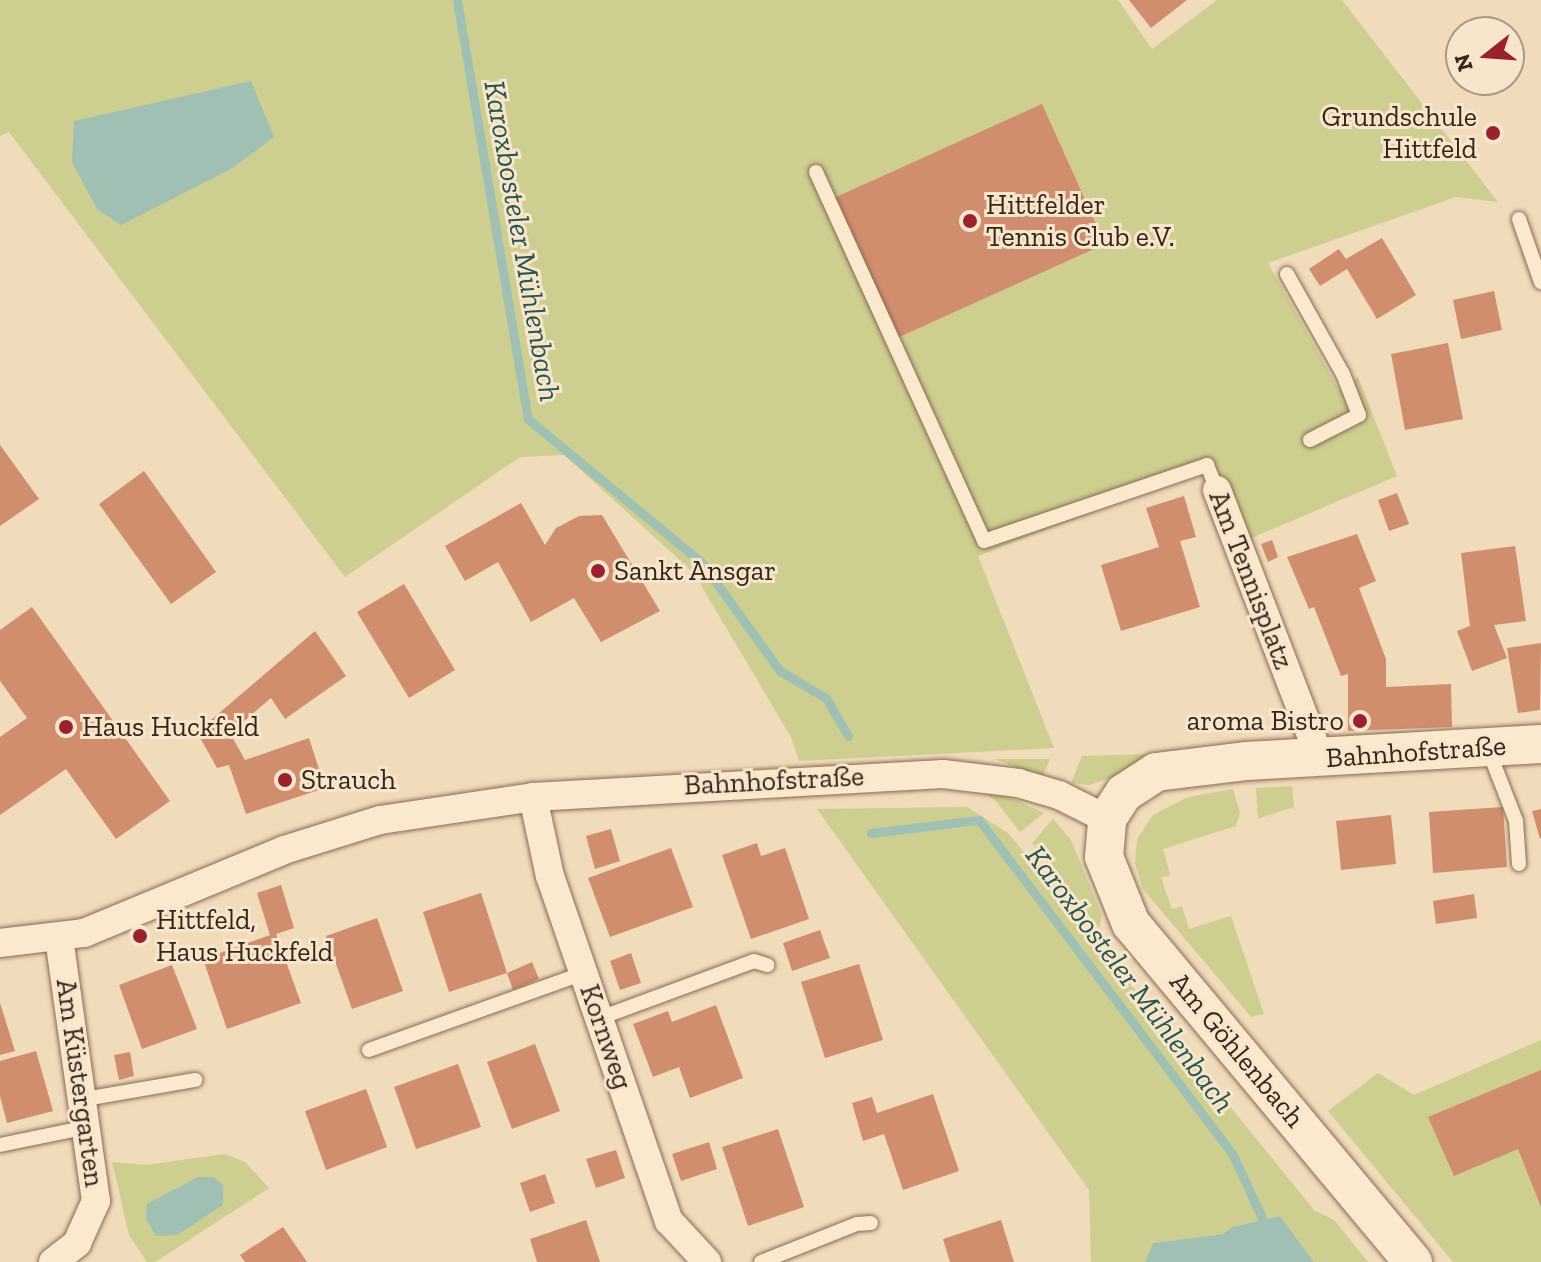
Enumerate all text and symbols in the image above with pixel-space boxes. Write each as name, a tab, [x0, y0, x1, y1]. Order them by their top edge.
north arrow	[1445, 16, 1525, 96]
text: N	[1448, 51, 1479, 75]
water label: Karoxbosteler Mühlenbach	[476, 78, 568, 404]
place label: Grundschule Hittfeld	[1322, 100, 1477, 166]
marker: Grundschule Hittfeld	[1484, 124, 1502, 142]
place label: Hittfelder Tennis Club e.V.	[986, 188, 1175, 254]
marker: Hittfelder Tennis Club e.V.	[961, 212, 979, 230]
street label: Am Tennisplatz	[1201, 486, 1301, 674]
place label: Sankt Ansgar	[614, 554, 777, 588]
marker: Sankt Ansgar	[589, 562, 607, 580]
place label: aroma Bistro	[1187, 704, 1344, 738]
place label: Haus Huckfeld	[82, 710, 259, 744]
marker: aroma Bistro	[1351, 712, 1369, 730]
marker: Haus Huckfeld	[57, 718, 75, 736]
street label: Bahnhofstraße	[1325, 729, 1507, 775]
street label: Bahnhofstraße	[683, 760, 865, 802]
place label: Strauch	[301, 763, 396, 797]
marker: Strauch	[276, 771, 294, 789]
water label: Karoxbosteler Mühlenbach	[1018, 838, 1242, 1120]
place label: Hittfeld, Haus Huckfeld	[156, 903, 333, 969]
marker: Hittfeld, Haus Huckfeld	[131, 927, 149, 945]
street label: Am Göhlenbach	[1162, 966, 1312, 1134]
street label: Am Küstergarten	[49, 977, 111, 1189]
street label: Kornweg	[572, 980, 640, 1094]

